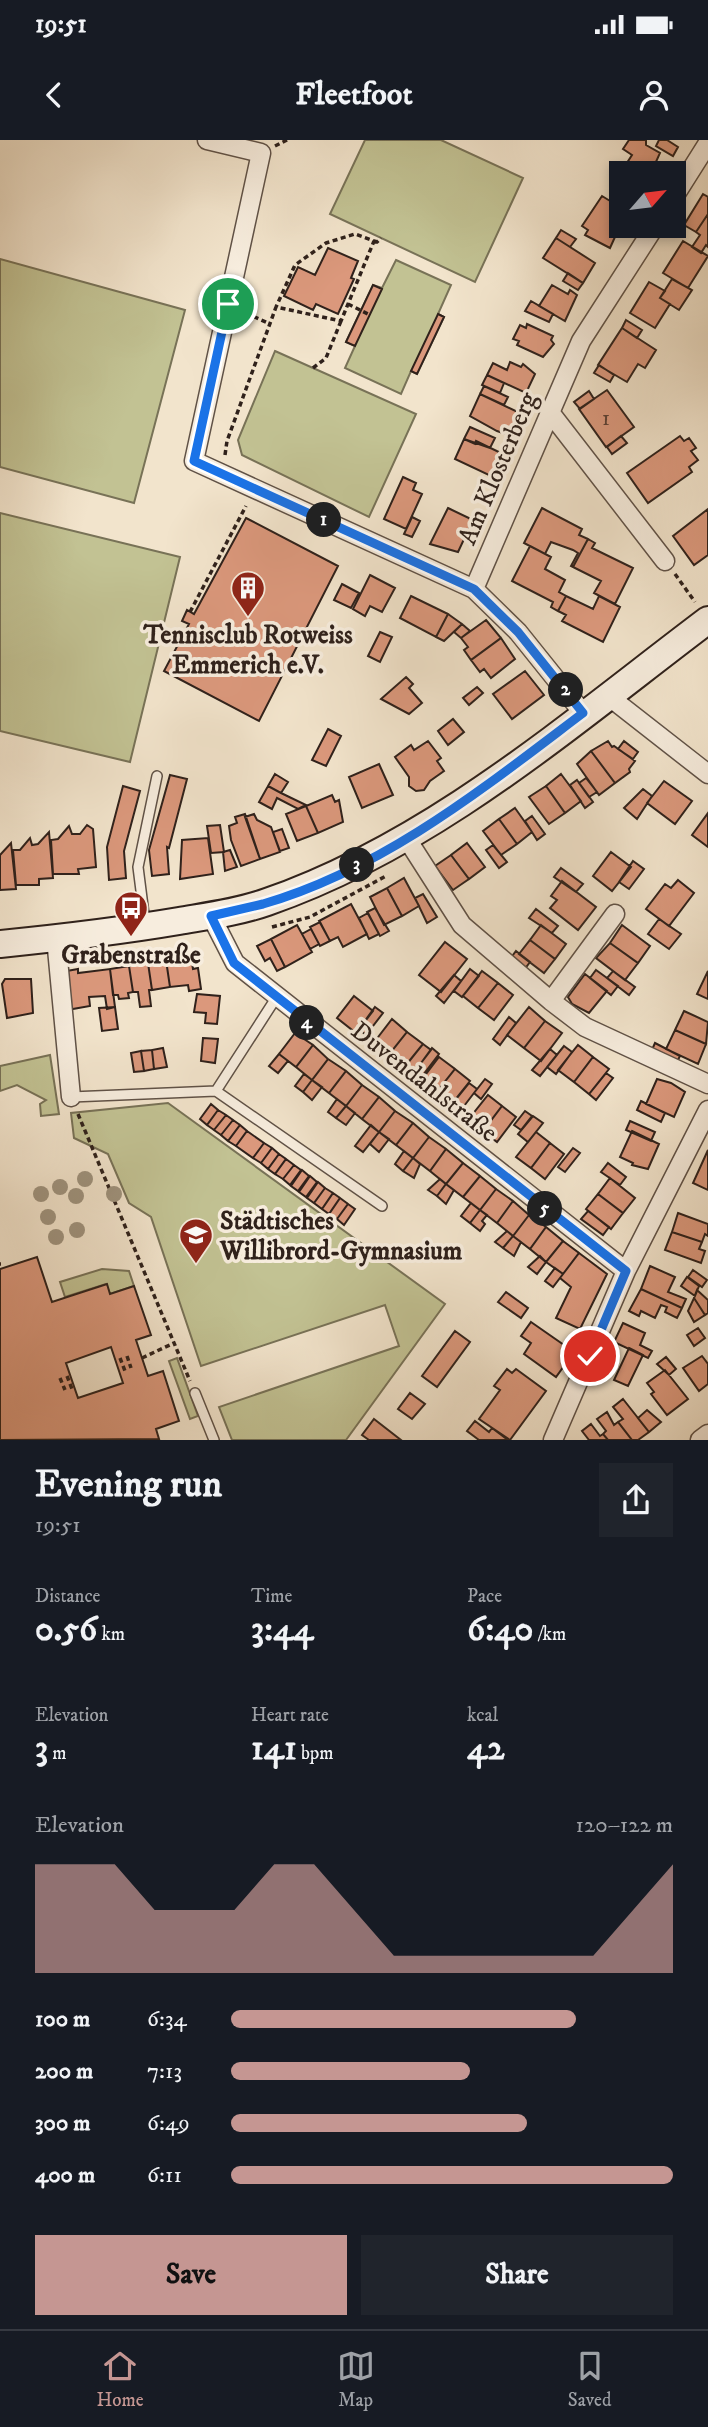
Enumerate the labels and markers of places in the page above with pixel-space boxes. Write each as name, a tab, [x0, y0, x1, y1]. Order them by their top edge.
pin	[198, 274, 258, 334]
pin: 1	[306, 502, 342, 538]
building icon: Tennisclub Rotweiss Emmerich e.V.	[229, 569, 267, 618]
place label: Tennisclub Rotweiss Emmerich e.V.	[142, 619, 353, 682]
pin: 2	[548, 672, 584, 708]
pin: 3	[340, 848, 374, 882]
bus stop icon: Grabenstraße	[112, 889, 150, 938]
place label: Grabenstraße	[61, 939, 201, 972]
pin: 4	[290, 1006, 324, 1040]
pin: 5	[528, 1192, 562, 1226]
place label: Städtisches Willibrord-Gymnasium	[219, 1205, 463, 1268]
school or university icon: Städtisches Willibrord-Gymnasium	[177, 1216, 215, 1265]
pin	[560, 1326, 620, 1386]

